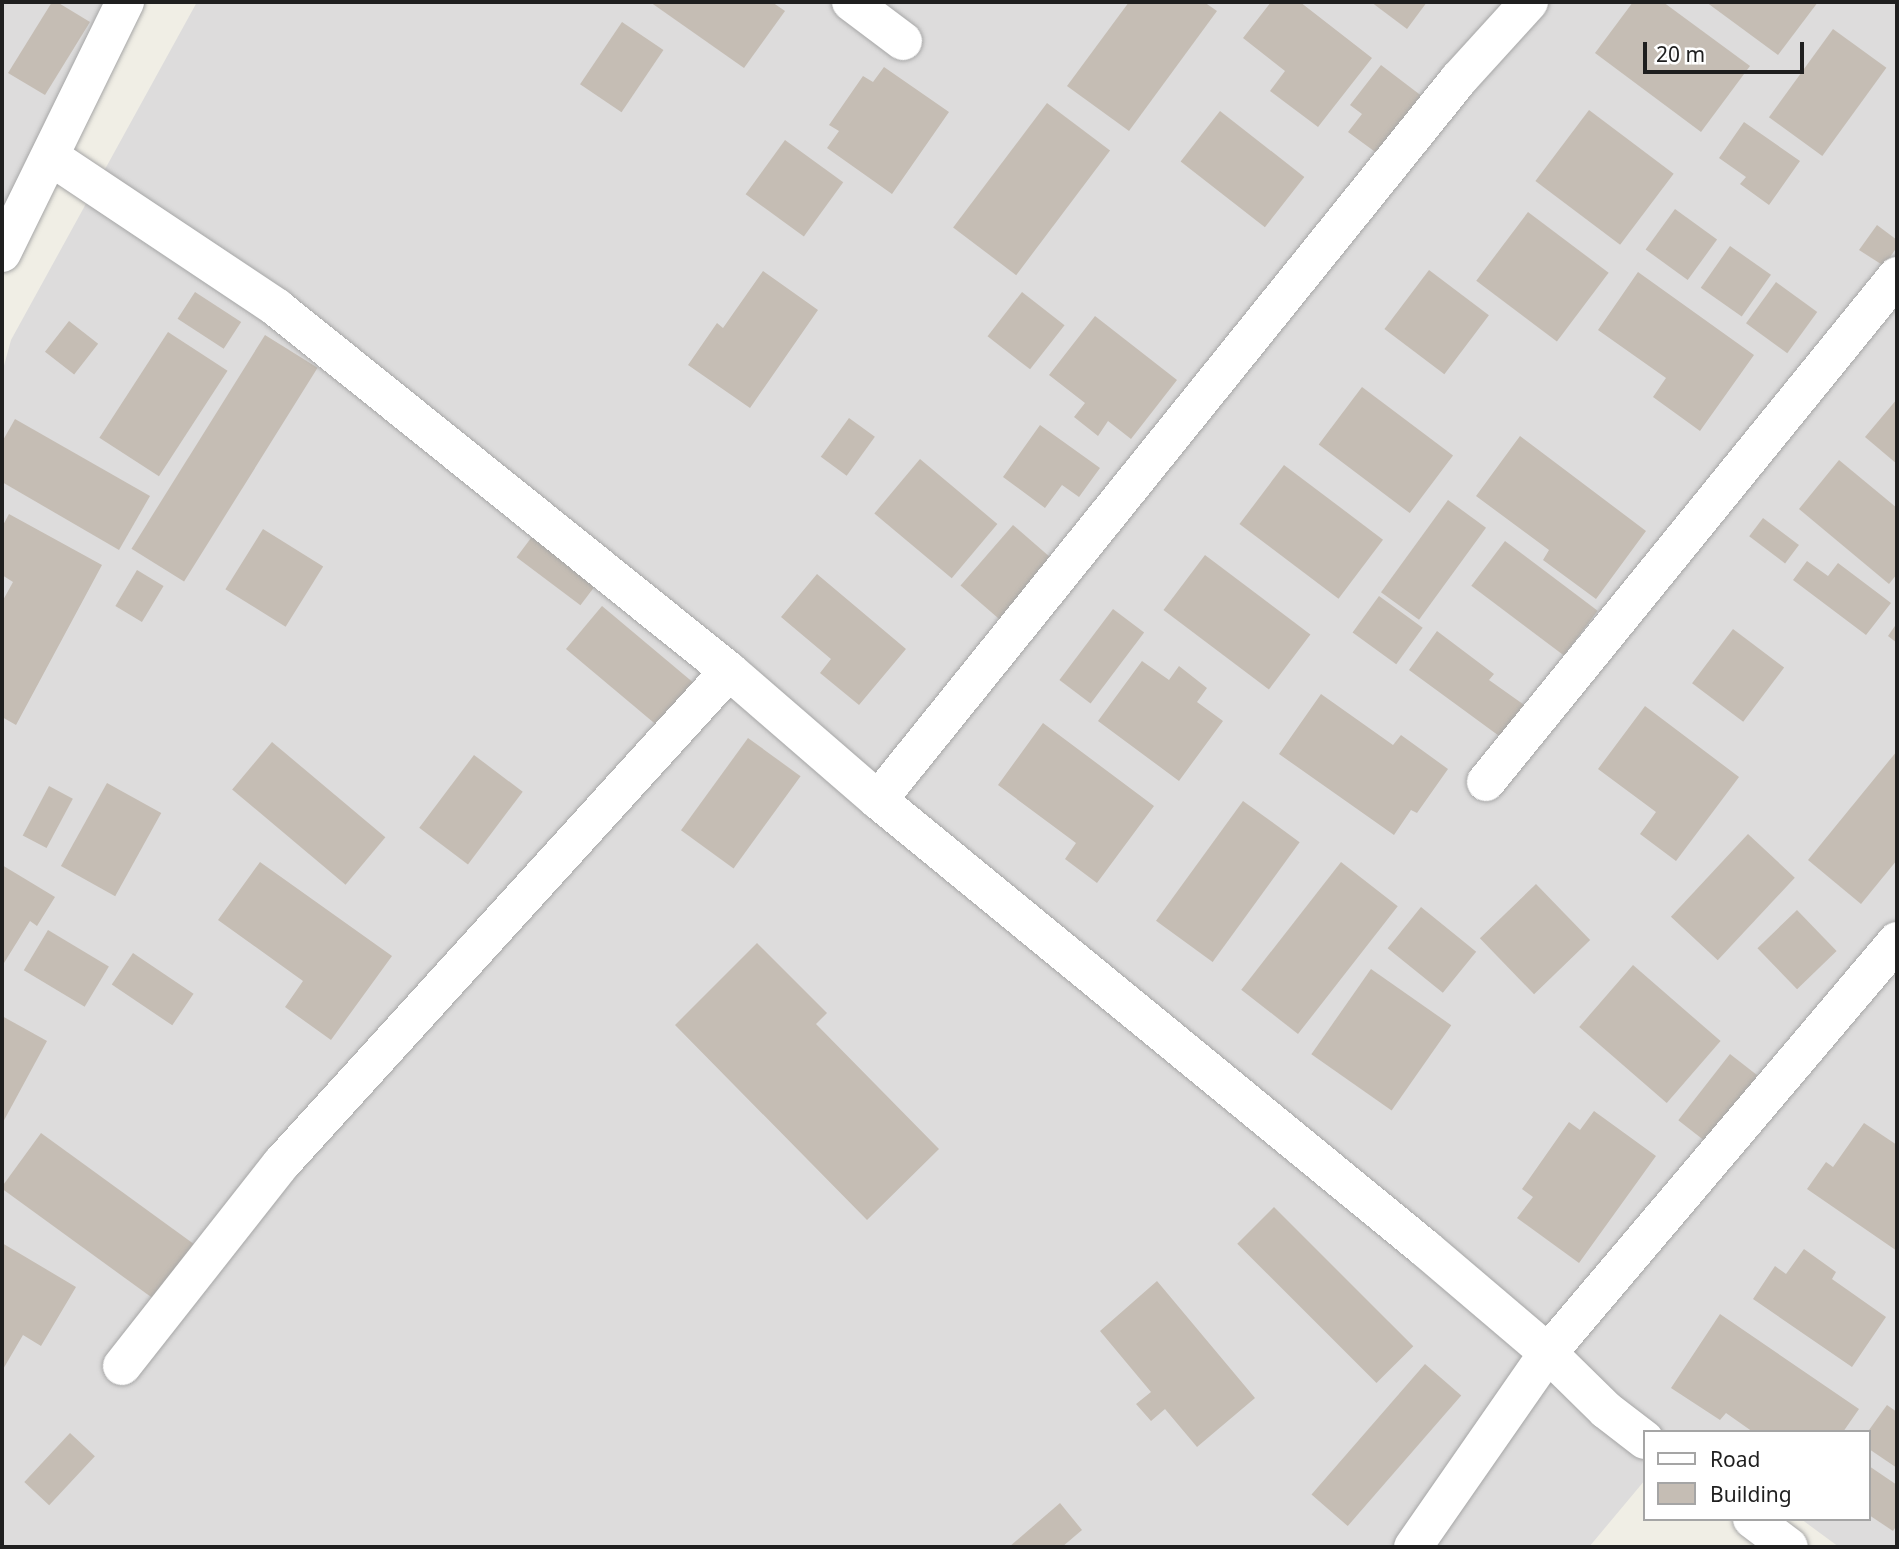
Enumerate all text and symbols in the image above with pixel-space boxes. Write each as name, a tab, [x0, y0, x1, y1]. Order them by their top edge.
scale bar	[1647, 28, 1808, 72]
text: 20 m	[1656, 40, 1705, 68]
legend	[1644, 1430, 1871, 1521]
text: Road	[1710, 1445, 1760, 1473]
text: Building	[1710, 1480, 1792, 1508]

